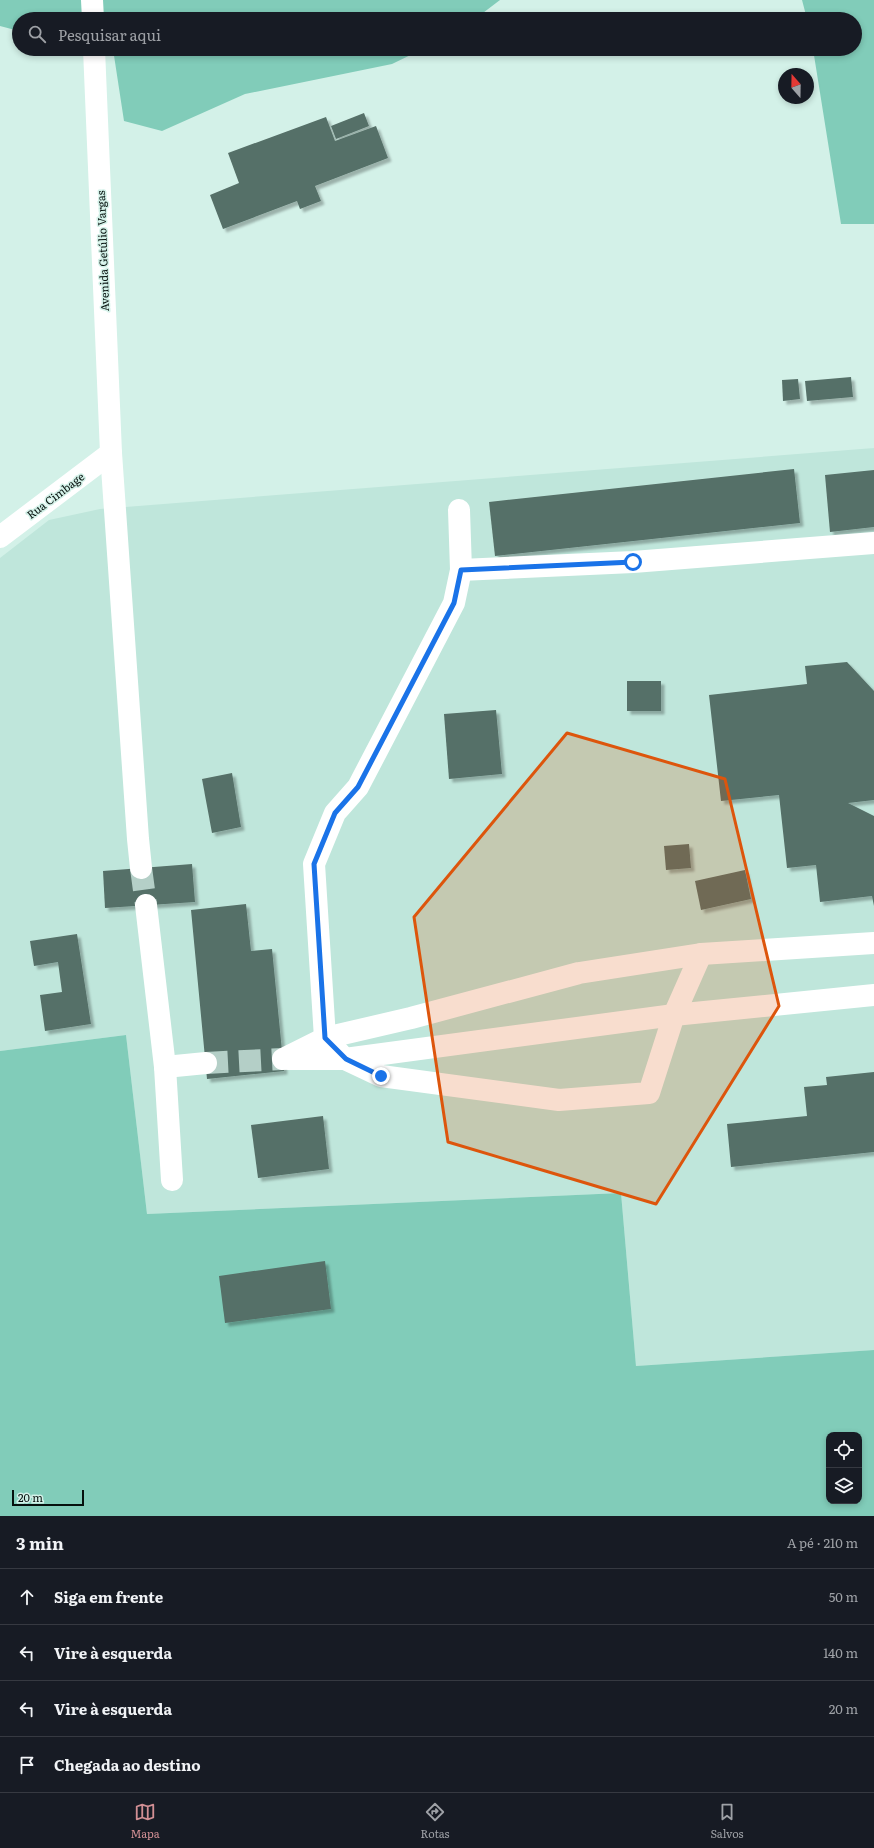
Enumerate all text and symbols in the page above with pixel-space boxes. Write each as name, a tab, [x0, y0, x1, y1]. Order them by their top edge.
search box	[12, 12, 862, 56]
icon: search	[26, 23, 48, 45]
text: Pesquisar aqui	[58, 23, 161, 46]
north arrow	[778, 68, 814, 104]
street label: Avenida Getúlio Vargas	[92, 190, 112, 312]
street label: Rua Cimbage	[23, 468, 87, 522]
route start	[624, 553, 642, 571]
route end	[372, 1067, 390, 1085]
map controls	[826, 1432, 862, 1504]
button: locate	[826, 1432, 862, 1468]
button: layers	[826, 1468, 862, 1504]
scale bar	[12, 1488, 84, 1507]
text: 20 m	[18, 1489, 43, 1505]
text: 3 min	[16, 1530, 64, 1555]
text: A pé · 210 m	[787, 1533, 858, 1552]
text: Siga em frente	[54, 1585, 163, 1608]
icon: ahead	[16, 1586, 38, 1608]
text: 50 m	[829, 1587, 858, 1606]
text: Vire à esquerda	[54, 1641, 172, 1664]
icon: left	[16, 1642, 38, 1664]
text: 140 m	[823, 1643, 858, 1662]
text: Vire à esquerda	[54, 1697, 172, 1720]
icon: left	[16, 1698, 38, 1720]
text: 20 m	[829, 1699, 858, 1718]
text: Chegada ao destino	[54, 1753, 201, 1776]
icon: arrive	[16, 1754, 38, 1776]
tab: Mapa	[130, 1801, 160, 1841]
tab: Rotas	[421, 1801, 450, 1841]
tab: Salvos	[710, 1801, 744, 1841]

